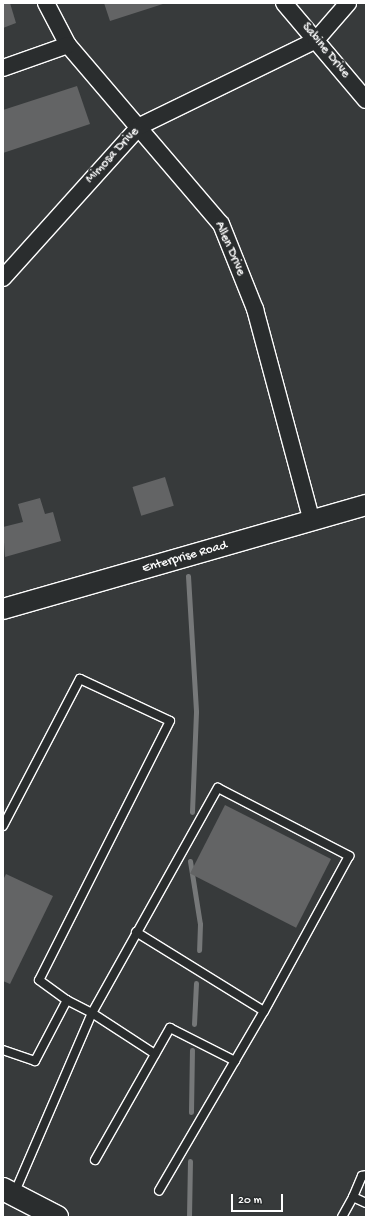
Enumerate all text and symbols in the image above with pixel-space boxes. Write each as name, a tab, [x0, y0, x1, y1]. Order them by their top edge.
street label: Sabine Drive	[297, 20, 353, 82]
street label: Mimosa Drive	[83, 125, 143, 187]
street label: Allen Drive	[210, 219, 248, 279]
street label: Enterprise Road	[141, 538, 229, 578]
scale bar	[233, 1186, 285, 1212]
text: 20 m	[238, 1194, 262, 1208]

